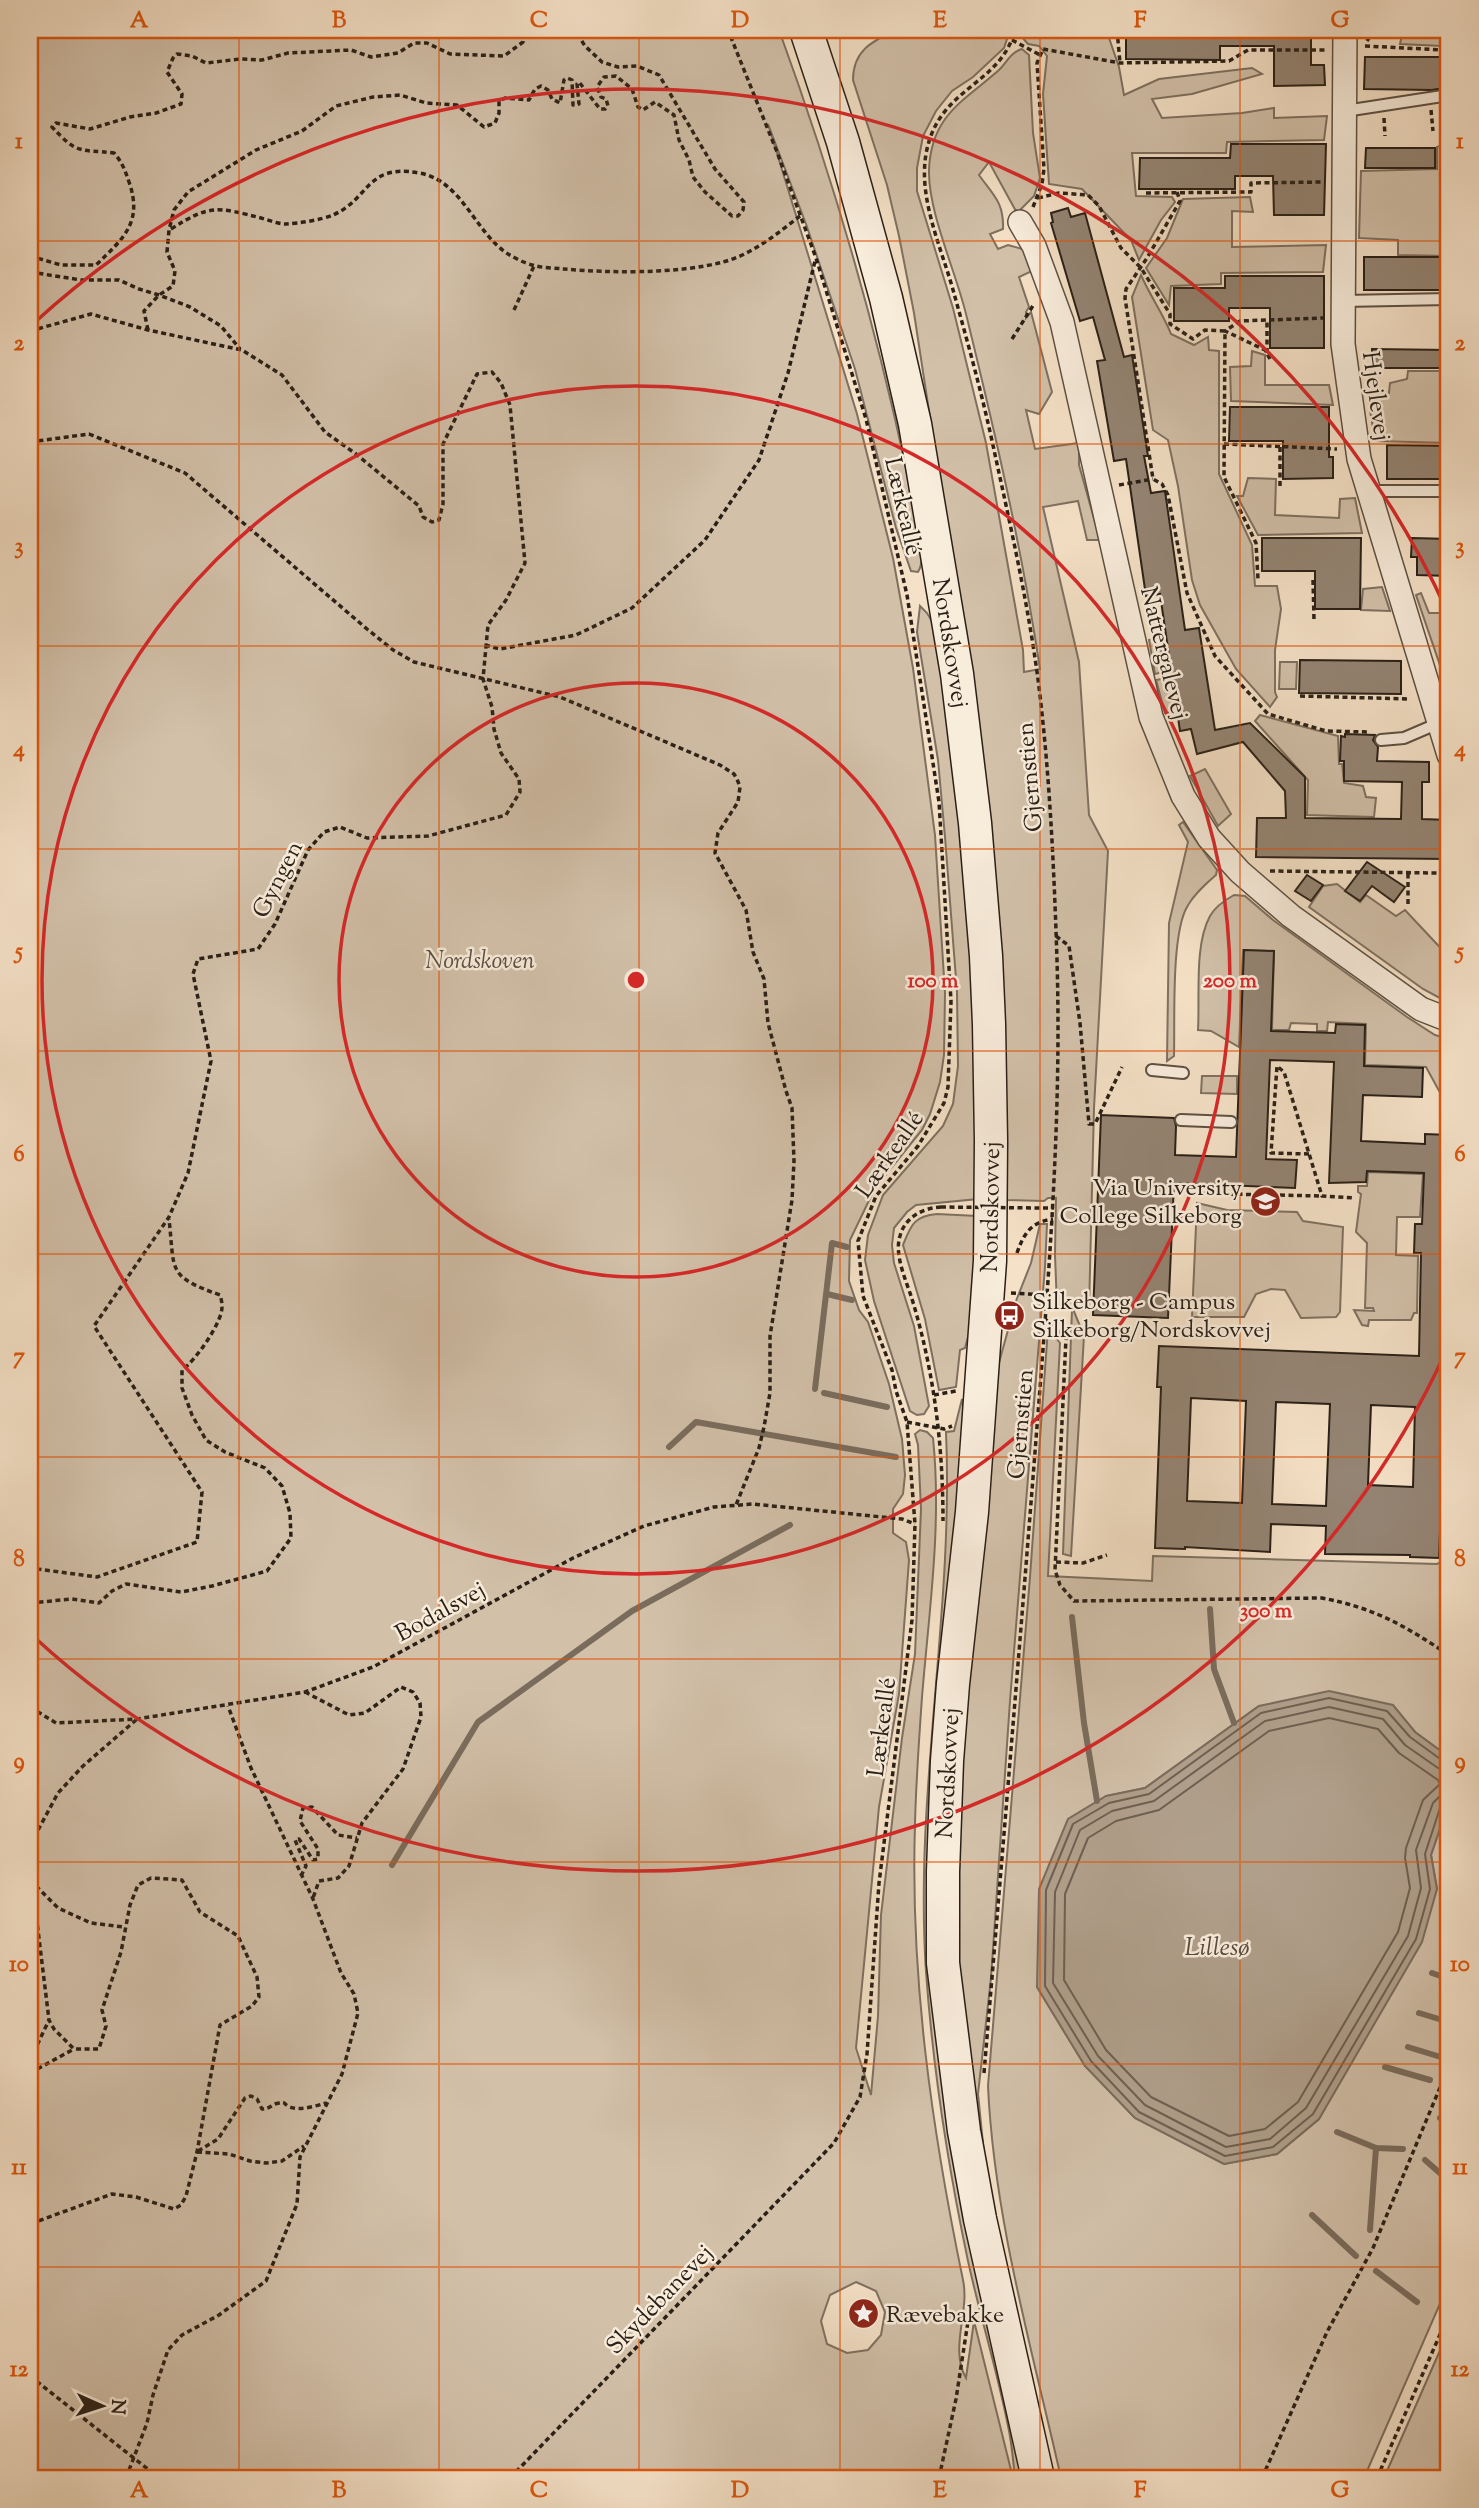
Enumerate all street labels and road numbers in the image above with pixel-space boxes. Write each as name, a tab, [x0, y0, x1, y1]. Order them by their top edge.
street label: Hjejlevej	[1352, 349, 1398, 443]
street label: Lærkeallé	[874, 454, 930, 559]
street label: Nordskovvej	[922, 576, 976, 711]
street label: Nattergalevej	[1130, 583, 1196, 724]
street label: Gjernstien	[1009, 720, 1053, 833]
street label: Gyngen	[245, 835, 313, 924]
street label: Lærkeallé	[848, 1104, 933, 1206]
street label: Nordskovvej	[974, 1141, 1010, 1273]
street label: Gjernstien	[1000, 1368, 1044, 1481]
street label: Bodalsvej	[390, 1574, 492, 1652]
street label: Lærkeallé	[860, 1676, 906, 1779]
street label: Nordskovvej	[929, 1707, 969, 1839]
street label: Skydebanevej	[599, 2238, 722, 2363]

